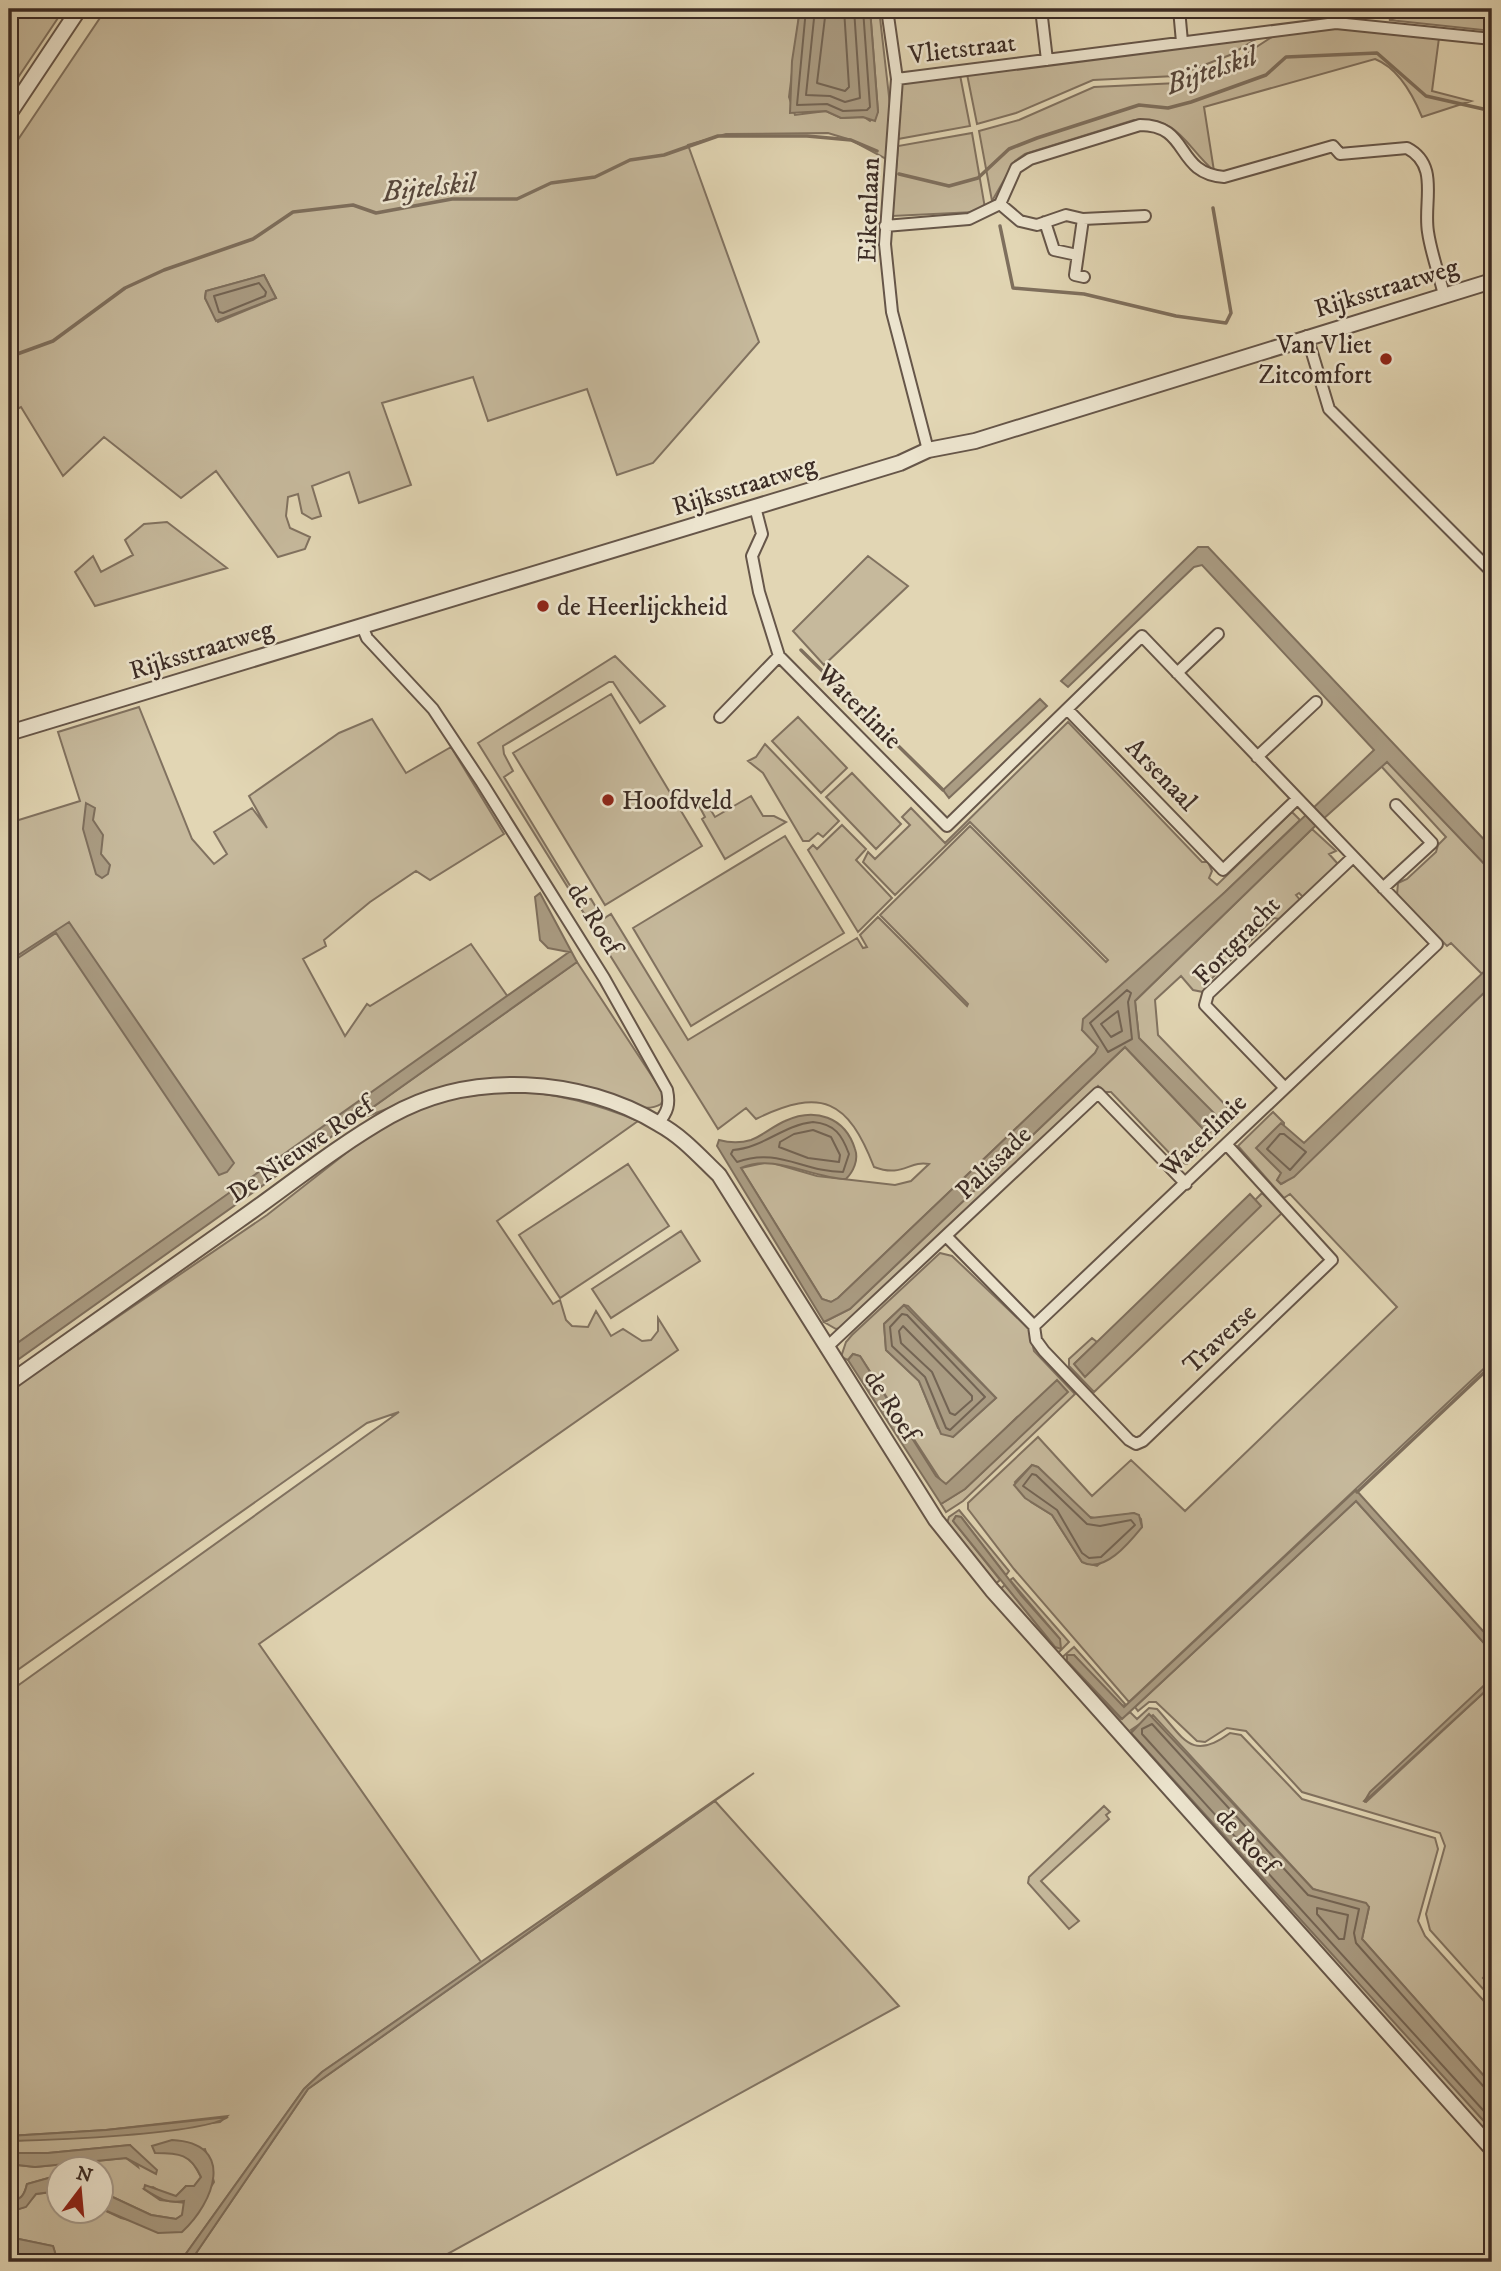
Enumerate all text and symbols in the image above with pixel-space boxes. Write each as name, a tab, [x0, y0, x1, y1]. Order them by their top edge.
street label: Vlietstraat	[906, 27, 1018, 73]
water label: Bijtelskil	[1161, 38, 1264, 103]
street label: Eikenlaan	[851, 156, 888, 263]
water label: Bijtelskil	[380, 165, 480, 210]
street label: Rijksstraatweg	[1310, 251, 1463, 326]
place label: Van Vliet Zitcomfort	[1258, 329, 1372, 392]
marker: Van Vliet Zitcomfort	[1378, 351, 1394, 367]
street label: Rijksstraatweg	[668, 449, 821, 524]
place label: de Heerlijckheid	[557, 591, 728, 624]
marker: de Heerlijckheid	[535, 598, 551, 614]
street label: Rijksstraatweg	[125, 613, 278, 688]
street label: Waterlinie	[809, 657, 909, 757]
street label: Arsenaal	[1118, 732, 1204, 819]
place label: Hoofdveld	[622, 785, 733, 818]
marker: Hoofdveld	[600, 792, 616, 808]
street label: de Roef	[559, 877, 630, 964]
street label: Fortgracht	[1186, 889, 1288, 993]
street label: De Nieuwe Roef	[222, 1087, 383, 1211]
street label: Waterlinie	[1153, 1087, 1254, 1186]
street label: Palissade	[949, 1119, 1039, 1207]
street label: Traverse	[1176, 1297, 1264, 1381]
street label: de Roef	[856, 1364, 928, 1451]
street label: de Roef	[1207, 1801, 1287, 1884]
north arrow	[46, 2156, 116, 2226]
text: N	[74, 2162, 95, 2188]

